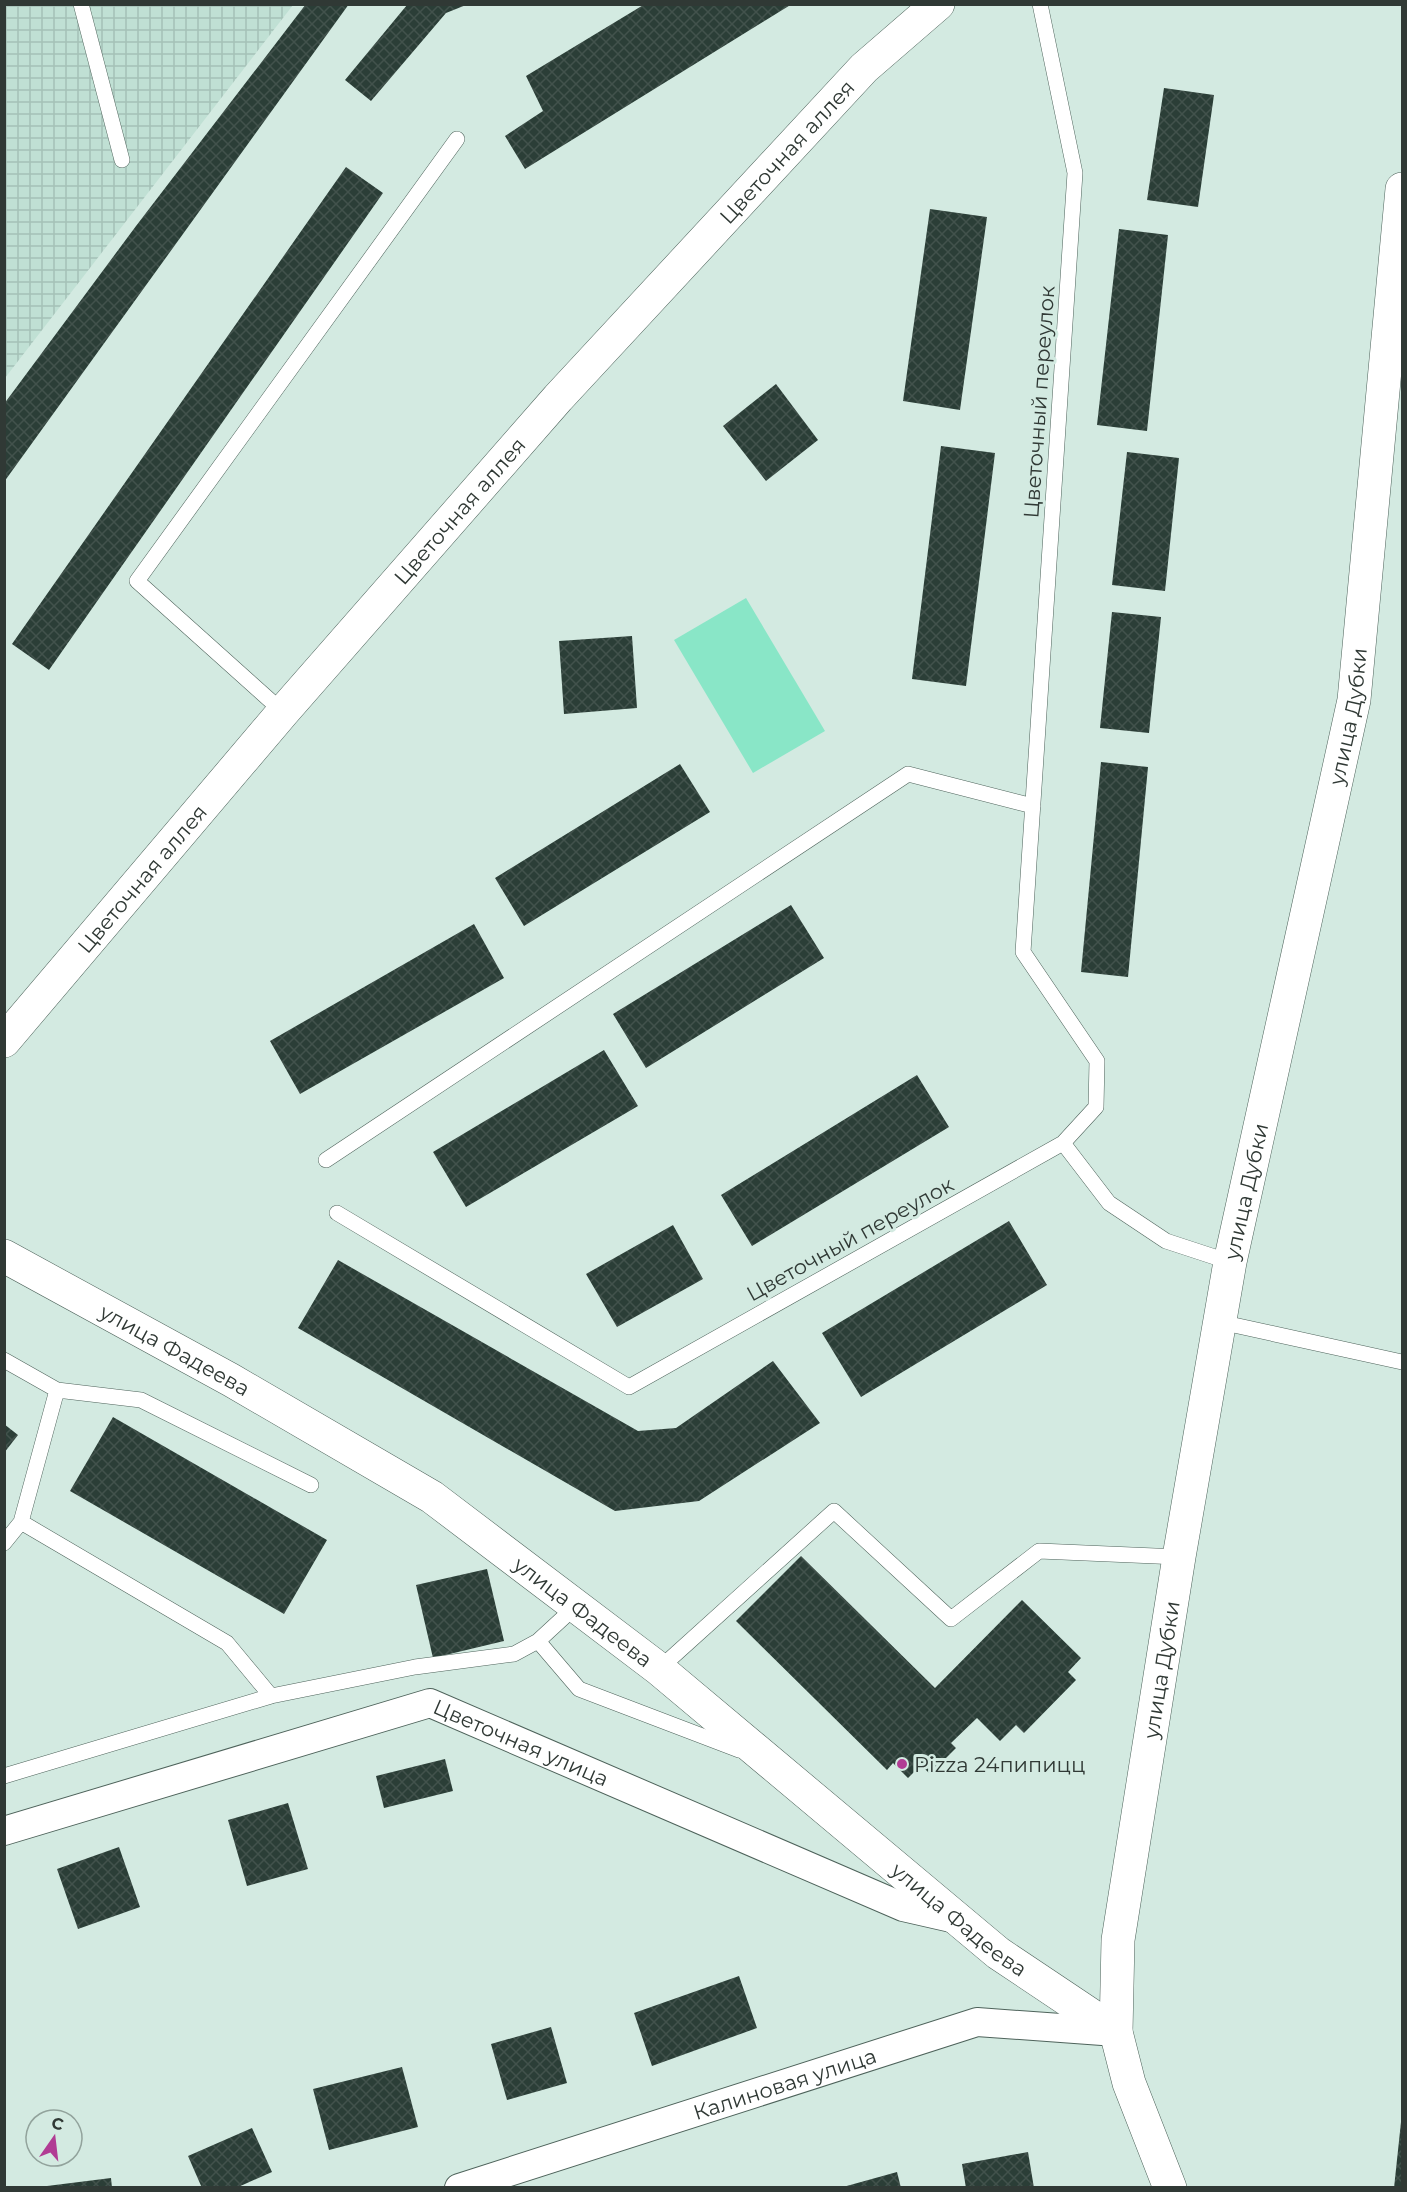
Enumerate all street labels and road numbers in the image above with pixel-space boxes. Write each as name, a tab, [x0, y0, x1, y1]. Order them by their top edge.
street label: Цветочная аллея	[714, 74, 859, 229]
street label: Цветочный переулок	[1018, 285, 1060, 519]
street label: Цветочная аллея	[388, 432, 530, 589]
street label: улица Дубки	[1323, 647, 1371, 788]
street label: Цветочная аллея	[72, 799, 212, 958]
street label: улица Дубки	[1218, 1121, 1273, 1263]
street label: Цветочный переулок	[742, 1172, 958, 1306]
street label: улица Фадеева	[95, 1298, 255, 1401]
street label: улица Фадеева	[508, 1551, 657, 1672]
street label: улица Дубки	[1138, 1599, 1184, 1741]
street label: Цветочная улица	[430, 1694, 612, 1791]
street label: улица Фадеева	[886, 1856, 1032, 1981]
street label: Калиновая улица	[690, 2043, 879, 2125]

